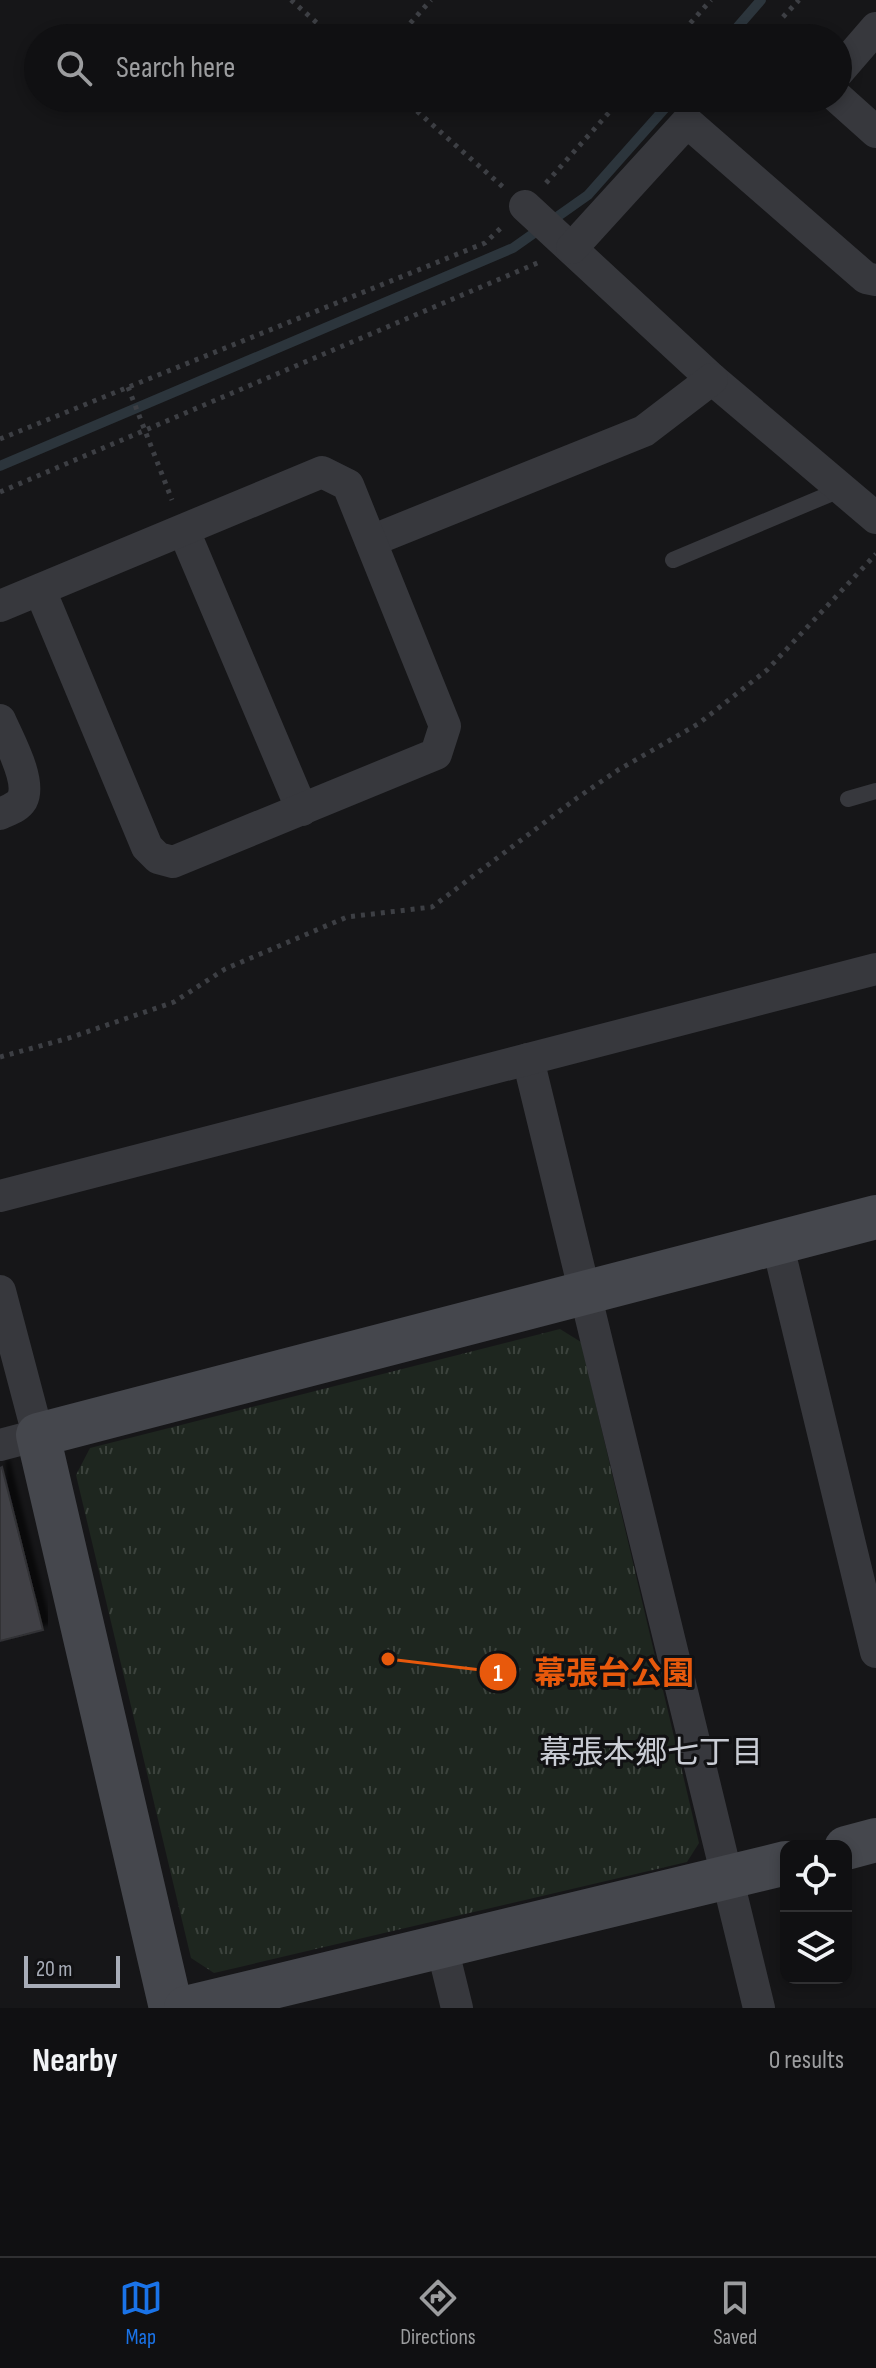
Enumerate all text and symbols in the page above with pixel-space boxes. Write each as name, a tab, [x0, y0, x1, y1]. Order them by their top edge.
search box	[24, 24, 852, 112]
icon: search	[52, 46, 96, 90]
text: Search here	[116, 50, 235, 86]
callout: 幕張台公園	[478, 1644, 710, 1700]
text: 幕張台公園	[534, 1655, 694, 1694]
text: 1	[493, 1659, 503, 1688]
district label: 幕張本郷七丁目	[539, 1734, 763, 1773]
map controls	[780, 1840, 852, 1984]
button: locate	[780, 1840, 852, 1912]
button: layers	[780, 1912, 852, 1984]
scale bar	[24, 1952, 120, 1988]
text: 20 m	[36, 1956, 73, 1983]
text: Nearby	[32, 2040, 118, 2081]
text: 0 results	[769, 2045, 844, 2076]
tab: Map	[119, 2276, 163, 2351]
tab: Directions	[400, 2276, 476, 2351]
tab: Saved	[713, 2276, 757, 2351]

